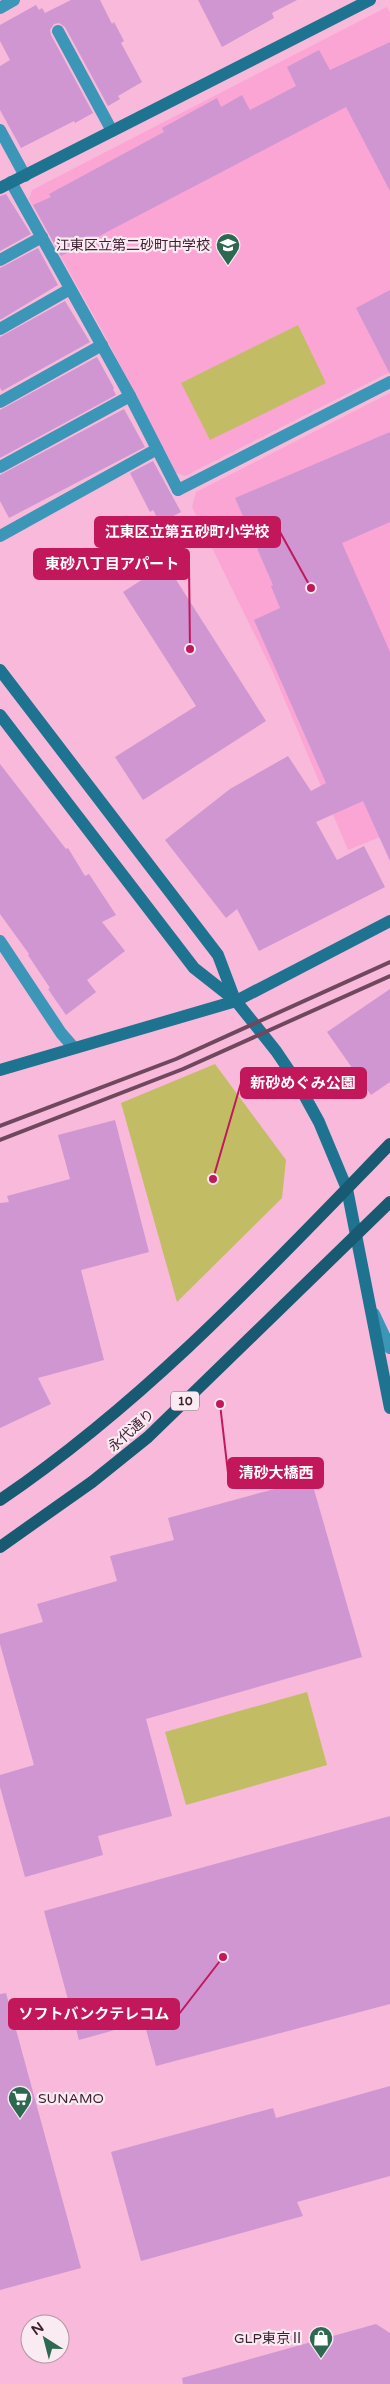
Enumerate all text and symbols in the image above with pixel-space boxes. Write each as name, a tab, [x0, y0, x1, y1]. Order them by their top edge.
school or university icon: 江東区立第二砂町中学校	[215, 232, 241, 266]
place label: 江東区立第二砂町中学校	[56, 237, 210, 254]
callout: 江東区立第五砂町小学校	[95, 517, 280, 547]
text: 江東区立第五砂町小学校	[104, 523, 270, 541]
callout: 東砂八丁目アパート	[34, 549, 189, 579]
text: 東砂八丁目アパート	[45, 555, 179, 573]
callout: 新砂めぐみ公園	[241, 1068, 366, 1098]
text: 新砂めぐみ公園	[250, 1074, 356, 1092]
road number: 10	[171, 1392, 199, 1410]
street label: 永代通り	[105, 1406, 158, 1455]
callout: 清砂大橋西	[228, 1458, 323, 1488]
text: 清砂大橋西	[238, 1464, 314, 1482]
callout: ソフトバンクテレコム	[9, 1999, 179, 2029]
text: ソフトバンクテレコム	[19, 2005, 169, 2023]
supermarket icon: SUNAMO	[7, 2085, 33, 2119]
place label: SUNAMO	[38, 2090, 104, 2107]
north arrow	[20, 2314, 70, 2364]
text: N	[28, 2319, 47, 2339]
shop icon: GLP東京Ⅱ	[308, 2325, 334, 2359]
place label: GLP東京Ⅱ	[234, 2330, 304, 2347]

